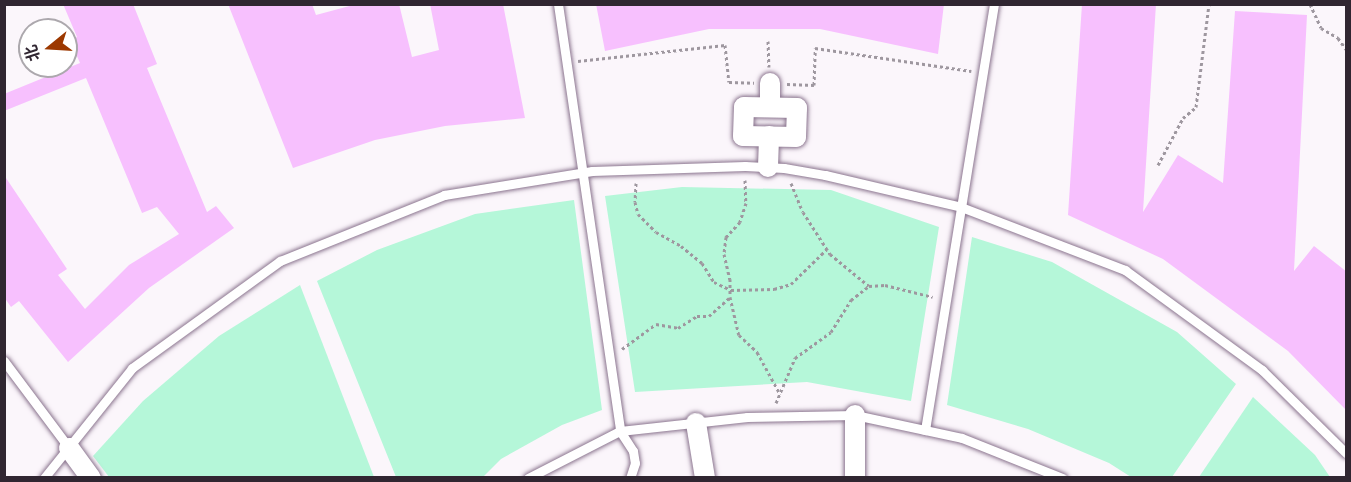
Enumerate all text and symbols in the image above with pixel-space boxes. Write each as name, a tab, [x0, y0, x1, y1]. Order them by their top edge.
north arrow	[18, 18, 78, 78]
text: 北	[22, 43, 43, 63]

